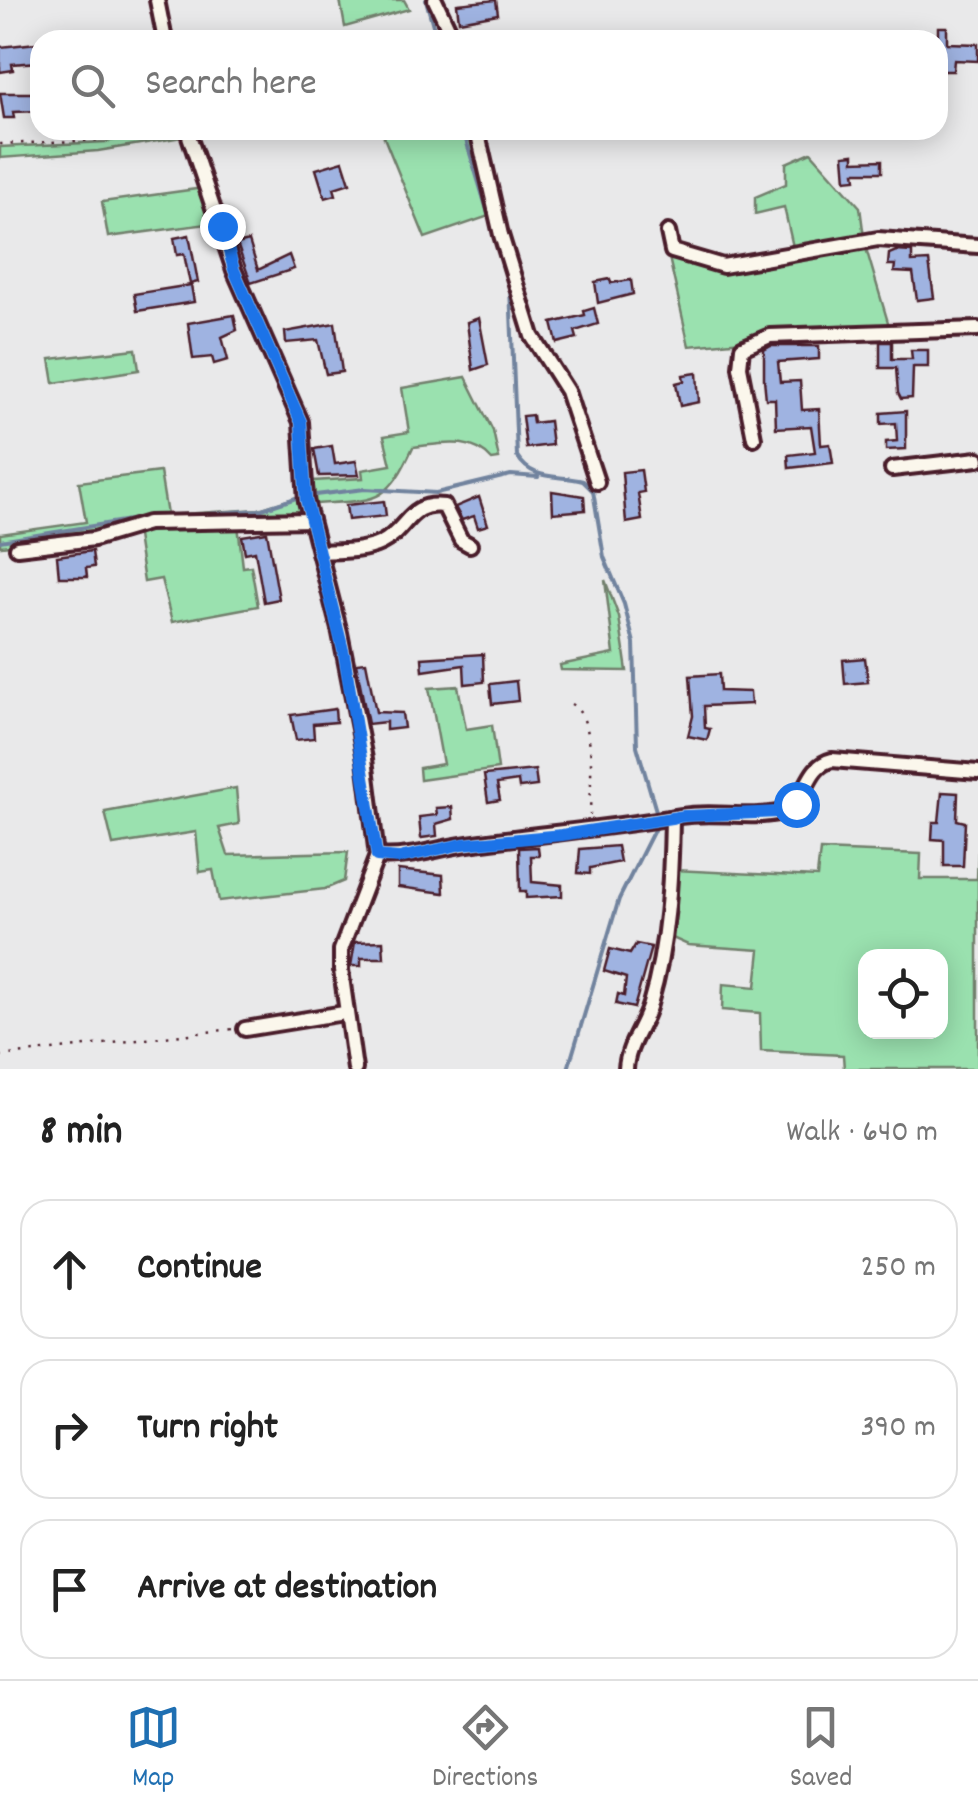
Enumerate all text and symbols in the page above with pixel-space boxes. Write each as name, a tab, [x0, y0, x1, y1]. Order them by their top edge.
search box	[30, 30, 948, 140]
icon: search	[65, 58, 120, 113]
text: Search here	[145, 58, 317, 113]
route end	[200, 204, 246, 250]
route start	[774, 782, 820, 828]
map controls	[858, 949, 948, 1039]
button: locate	[858, 949, 948, 1039]
text: 8 min	[40, 1104, 122, 1164]
text: Walk · 640 m	[786, 1111, 938, 1157]
icon: ahead	[42, 1242, 97, 1297]
text: Continue	[137, 1242, 262, 1297]
text: 250 m	[860, 1246, 936, 1292]
icon: right	[42, 1402, 97, 1457]
text: Turn right	[137, 1402, 278, 1457]
text: 390 m	[860, 1406, 936, 1452]
icon: arrive	[42, 1562, 97, 1617]
text: Arrive at destination	[137, 1562, 437, 1617]
tab: Map	[126, 1700, 181, 1800]
tab: Directions	[432, 1700, 538, 1800]
tab: Saved	[790, 1700, 852, 1800]

